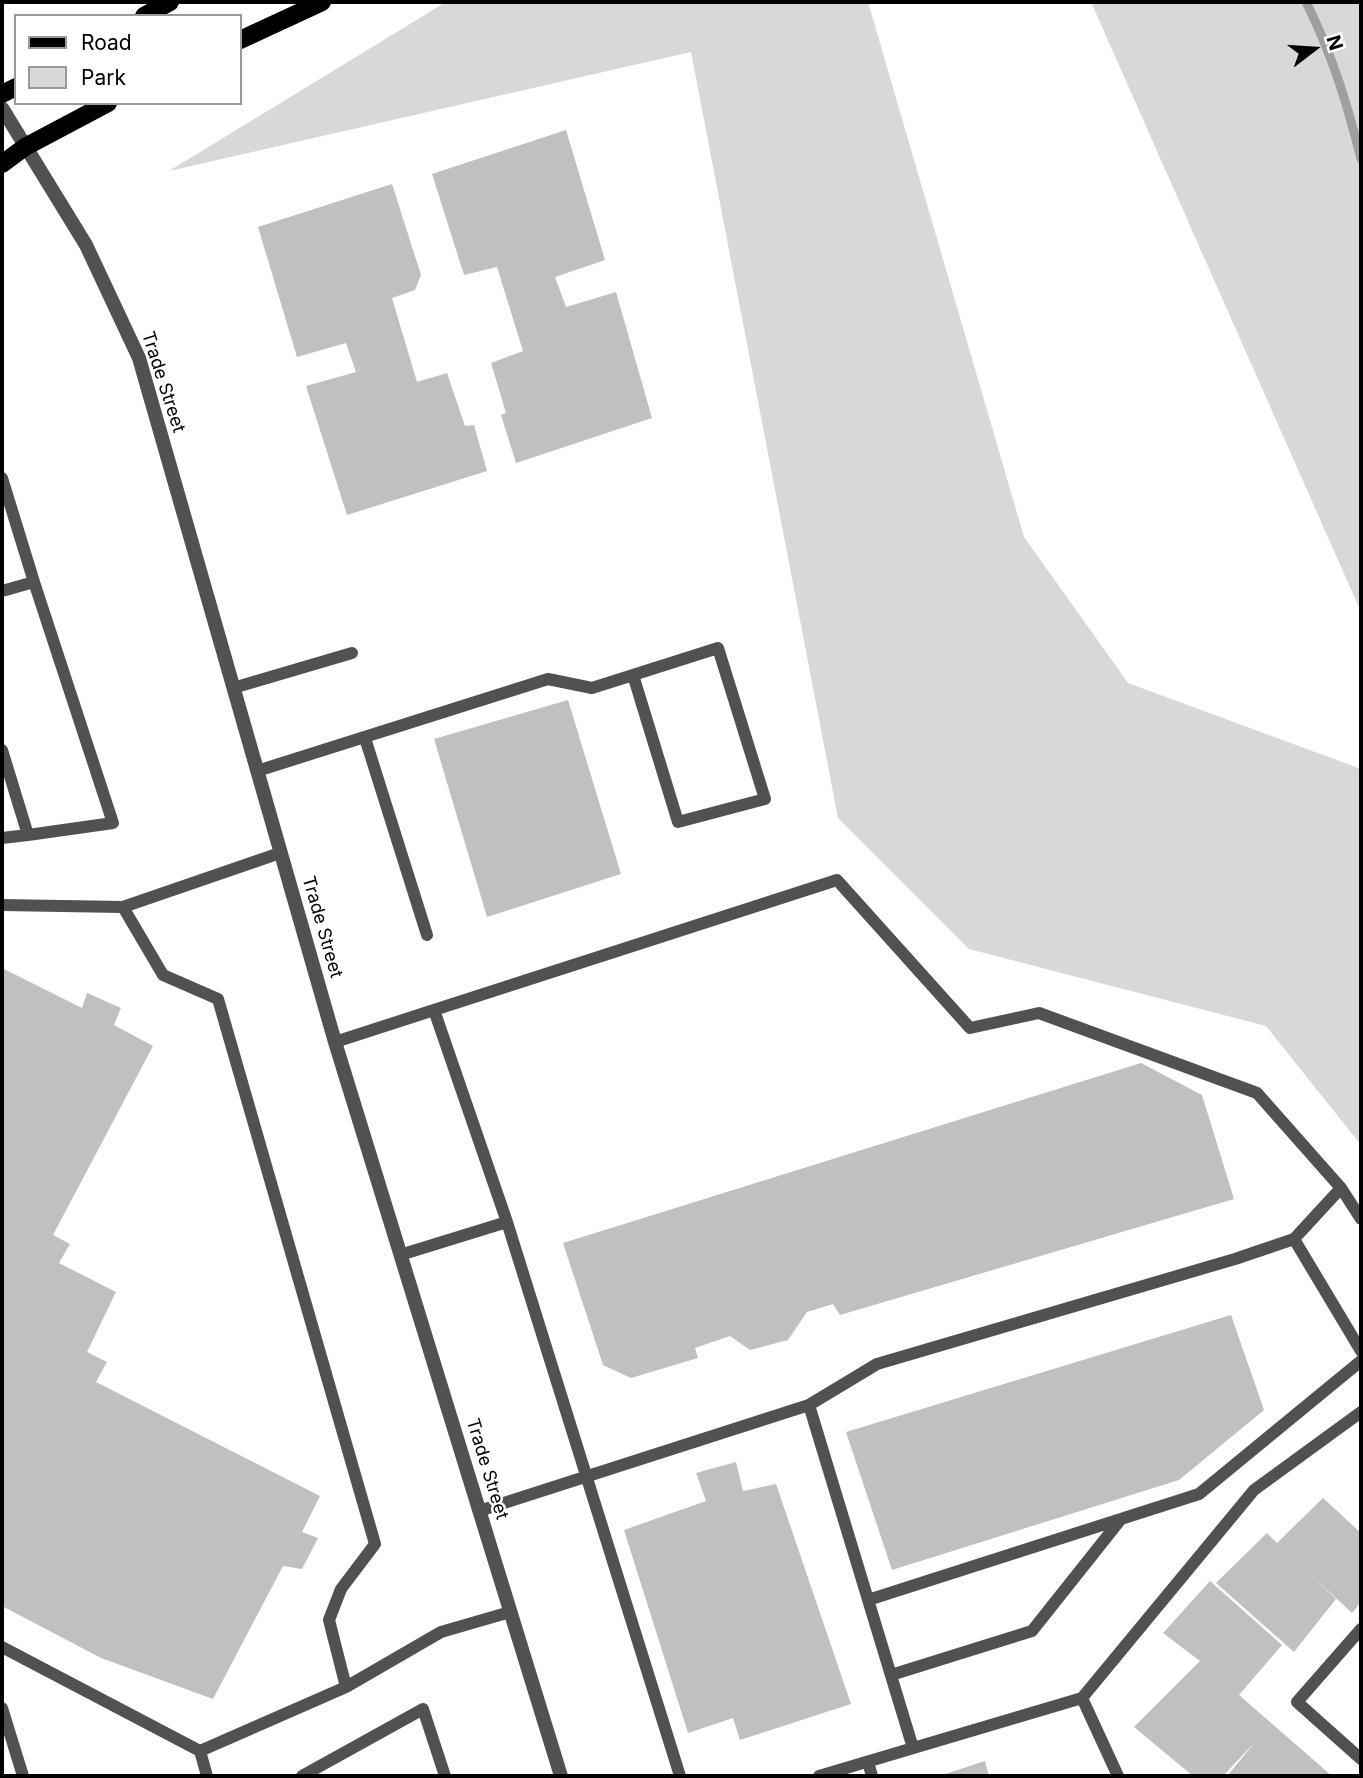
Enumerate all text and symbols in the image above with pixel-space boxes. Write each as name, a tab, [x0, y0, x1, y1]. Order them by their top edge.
legend	[14, 14, 242, 105]
north arrow	[1279, 14, 1349, 84]
text: Road	[81, 30, 132, 55]
text: N	[1321, 32, 1348, 53]
text: Park	[81, 65, 126, 90]
street label: Trade Street	[137, 329, 189, 435]
street label: Trade Street	[297, 874, 347, 980]
street label: Trade Street	[461, 1416, 513, 1522]

